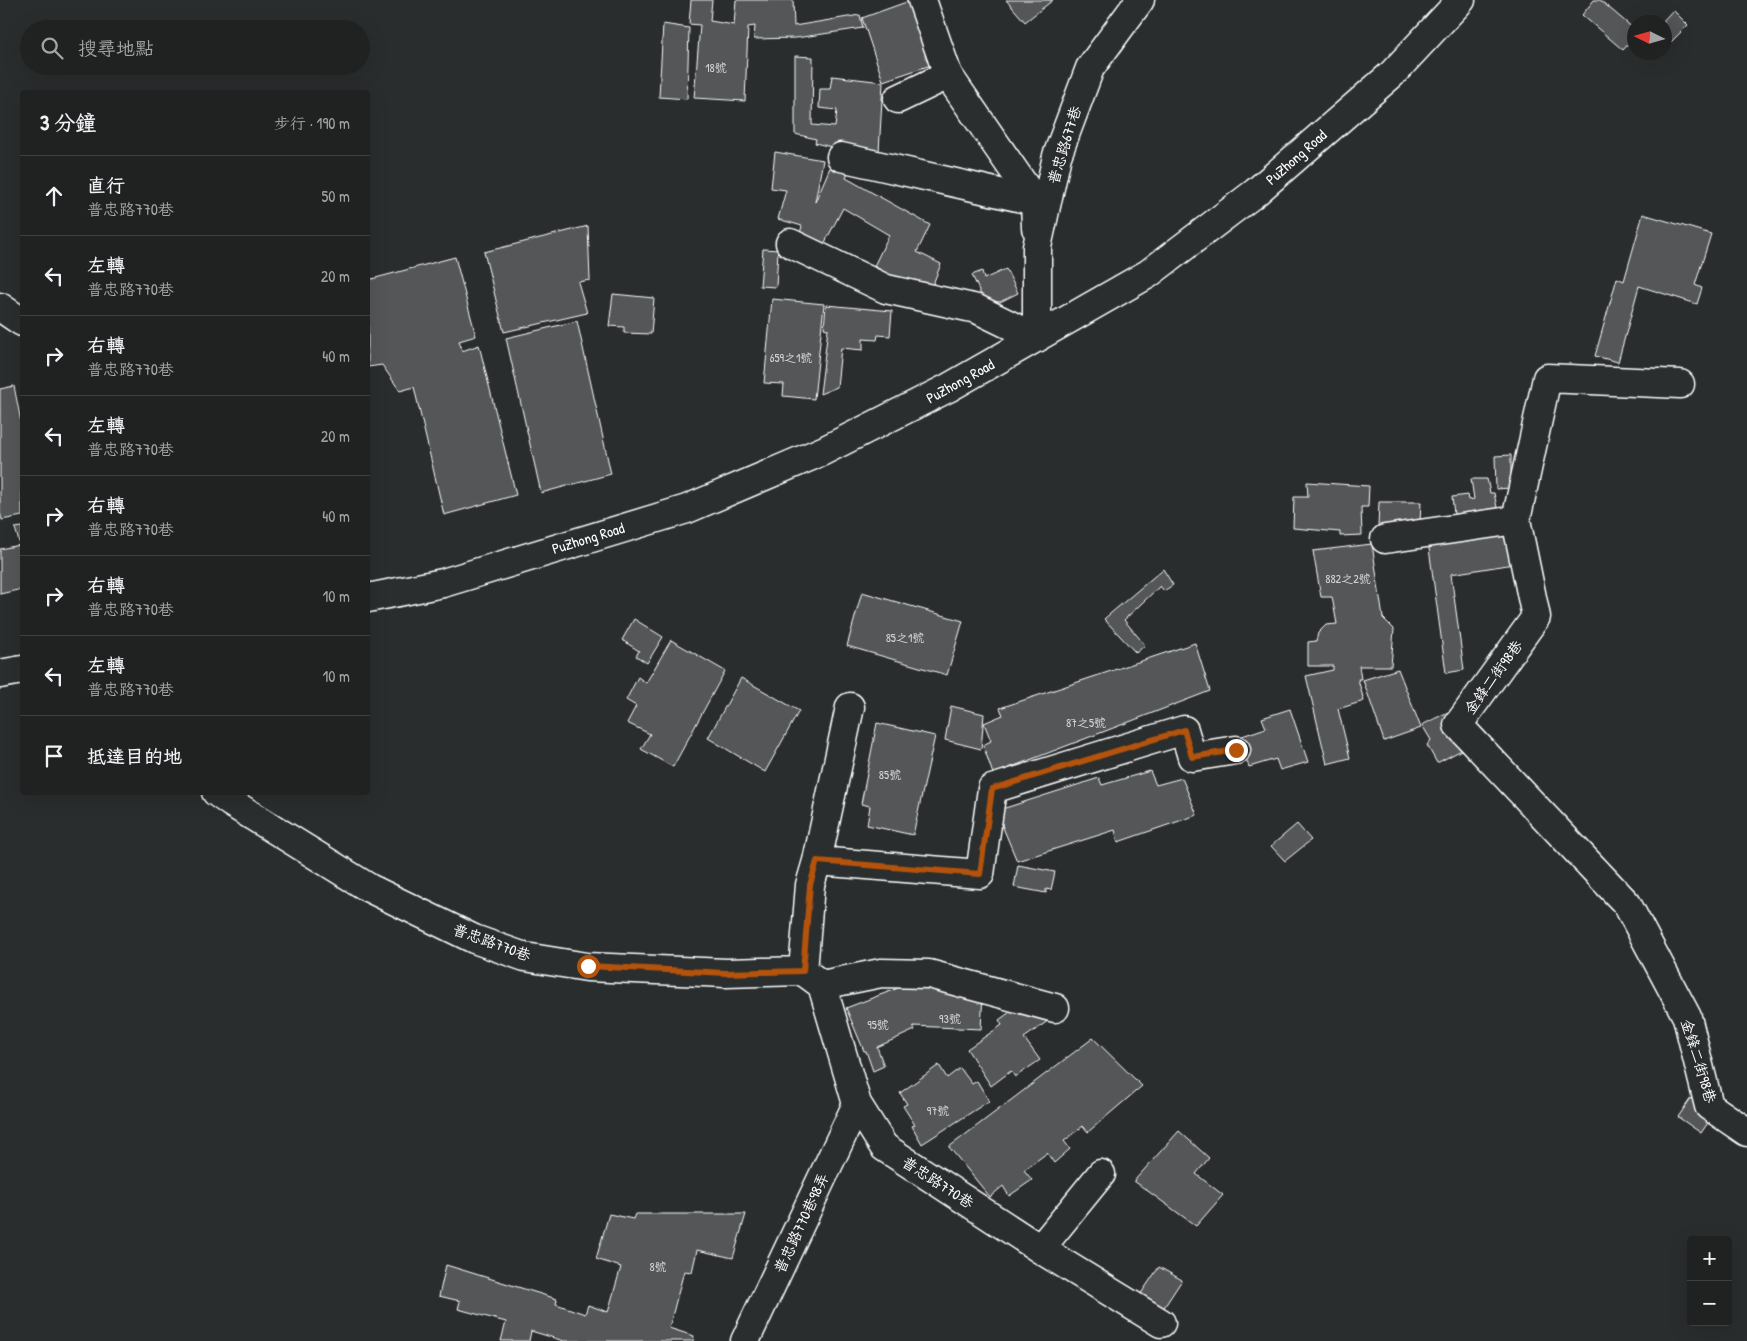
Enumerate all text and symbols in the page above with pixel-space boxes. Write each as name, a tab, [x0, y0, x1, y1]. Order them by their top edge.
north arrow	[1627, 15, 1672, 60]
search box	[20, 20, 370, 75]
icon: search	[38, 34, 66, 62]
text: 搜尋地點	[78, 35, 154, 61]
house number: 18號	[705, 59, 727, 76]
street label: 普忠路677巷	[1042, 103, 1086, 187]
text: 3 分鐘	[40, 108, 96, 137]
text: 步行 · 190 m	[274, 112, 350, 134]
street label: PuZhong Road	[1261, 124, 1331, 189]
text: 直行	[87, 172, 125, 198]
icon: ahead	[40, 182, 68, 210]
text: 50 m	[322, 185, 350, 207]
text: 普忠路770巷	[87, 198, 174, 220]
text: 左轉	[87, 252, 125, 278]
icon: left	[40, 262, 68, 290]
text: 20 m	[321, 265, 350, 287]
text: 普忠路770巷	[87, 278, 174, 300]
text: 右轉	[87, 332, 125, 358]
icon: right	[40, 342, 68, 370]
text: 40 m	[322, 345, 350, 367]
house number: 659之1號	[770, 349, 812, 366]
street label: PuZhong Road	[922, 354, 998, 408]
text: 普忠路770巷	[87, 358, 174, 380]
text: 左轉	[87, 412, 125, 438]
icon: left	[40, 422, 68, 450]
text: 20 m	[321, 425, 350, 447]
text: 普忠路770巷	[87, 438, 174, 460]
text: 右轉	[87, 492, 125, 518]
icon: right	[40, 502, 68, 530]
text: 40 m	[322, 505, 350, 527]
street label: PuZhong Road	[549, 517, 627, 559]
text: 普忠路770巷	[87, 518, 174, 540]
house number: 882之2號	[1325, 570, 1371, 587]
text: 右轉	[87, 572, 125, 598]
icon: right	[40, 582, 68, 610]
text: 10 m	[322, 585, 350, 607]
text: 普忠路770巷	[87, 598, 174, 620]
house number: 85之1號	[886, 629, 924, 646]
street label: 金鋒二街98巷	[1459, 636, 1527, 718]
text: 左轉	[87, 652, 125, 678]
icon: left	[40, 662, 68, 690]
text: 10 m	[322, 665, 350, 687]
text: 普忠路770巷	[87, 678, 174, 700]
house number: 87之5號	[1066, 714, 1106, 731]
route end	[1225, 739, 1248, 762]
icon: arrive	[40, 742, 68, 770]
text: 抵達目的地	[87, 743, 182, 769]
house number: 85號	[879, 766, 901, 783]
street label: 普忠路770巷	[450, 918, 534, 966]
route start	[577, 955, 600, 978]
house number: 93號	[939, 1010, 961, 1027]
house number: 95號	[867, 1016, 889, 1033]
street label: 金鋒二街98巷	[1676, 1016, 1722, 1106]
house number: 97號	[927, 1102, 949, 1119]
street label: 普忠路770巷	[898, 1151, 978, 1213]
street label: 普忠路770巷98弄	[769, 1169, 833, 1277]
map controls	[1687, 1236, 1732, 1326]
button: +	[1687, 1236, 1732, 1281]
house number: 8號	[649, 1258, 667, 1275]
button: −	[1687, 1281, 1732, 1326]

